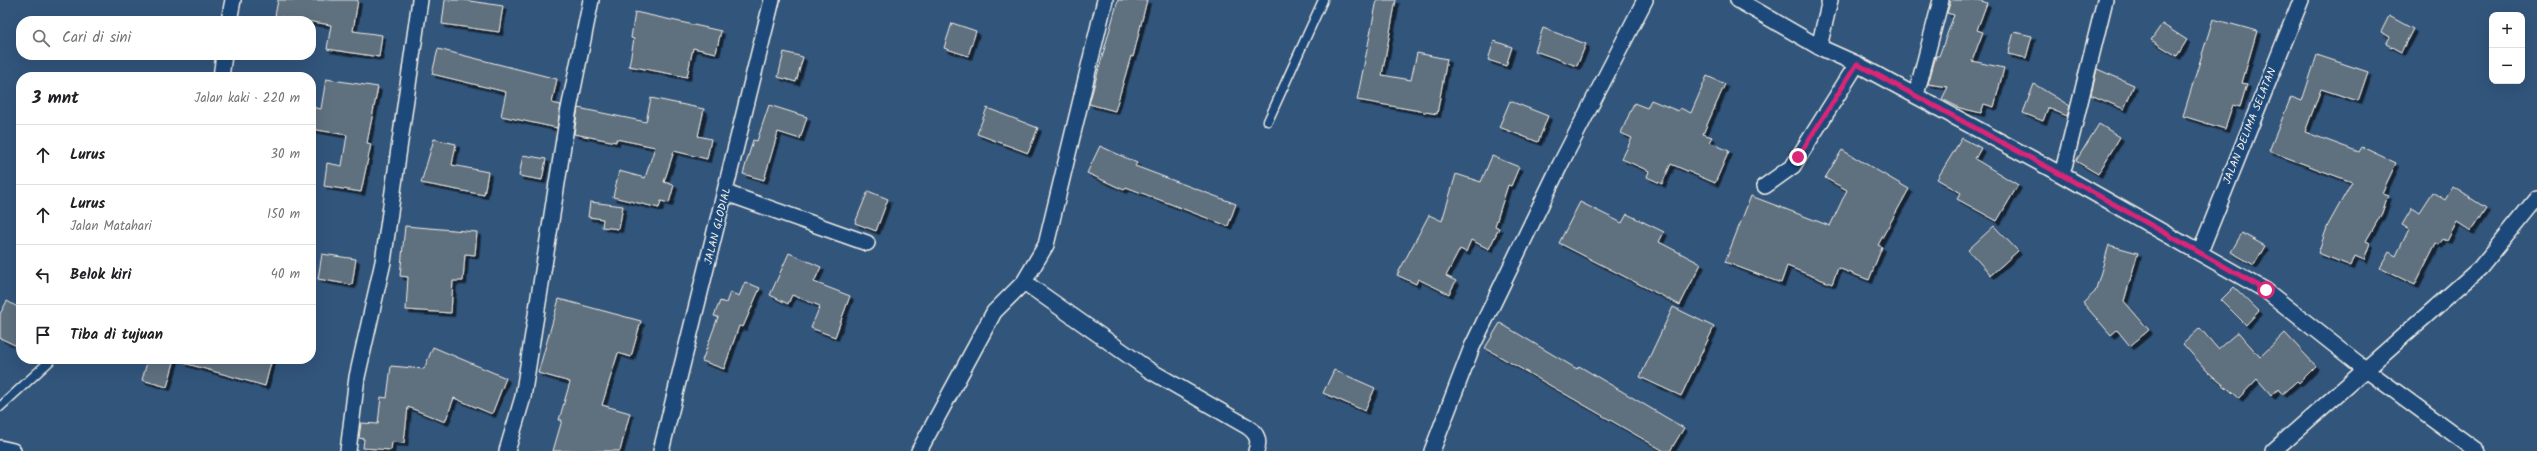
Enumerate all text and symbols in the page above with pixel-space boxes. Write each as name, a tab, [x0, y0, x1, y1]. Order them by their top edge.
map controls	[2489, 12, 2525, 84]
button: +	[2489, 12, 2525, 48]
search box	[16, 16, 316, 60]
text: Cari di sini	[62, 26, 131, 50]
icon: search	[30, 27, 52, 49]
button: −	[2489, 48, 2525, 84]
street label: JALAN DELIMA SELATAN	[2218, 65, 2282, 187]
text: 3 mnt	[32, 85, 79, 112]
text: Jalan kaki · 220 m	[194, 88, 300, 109]
text: Lurus	[70, 143, 105, 167]
icon: ahead	[32, 144, 54, 166]
text: 30 m	[271, 144, 300, 165]
route end	[1789, 148, 1807, 166]
street label: JALAN GLODIAL	[700, 185, 736, 267]
text: Lurus	[70, 192, 105, 216]
icon: ahead	[32, 204, 54, 226]
text: 150 m	[267, 204, 300, 225]
text: Jalan Matahari	[70, 216, 152, 237]
text: Belok kiri	[70, 263, 131, 287]
icon: left	[32, 264, 54, 286]
text: 40 m	[271, 264, 300, 285]
route start	[2257, 281, 2275, 299]
text: Tiba di tujuan	[70, 323, 163, 347]
icon: arrive	[32, 324, 54, 346]

